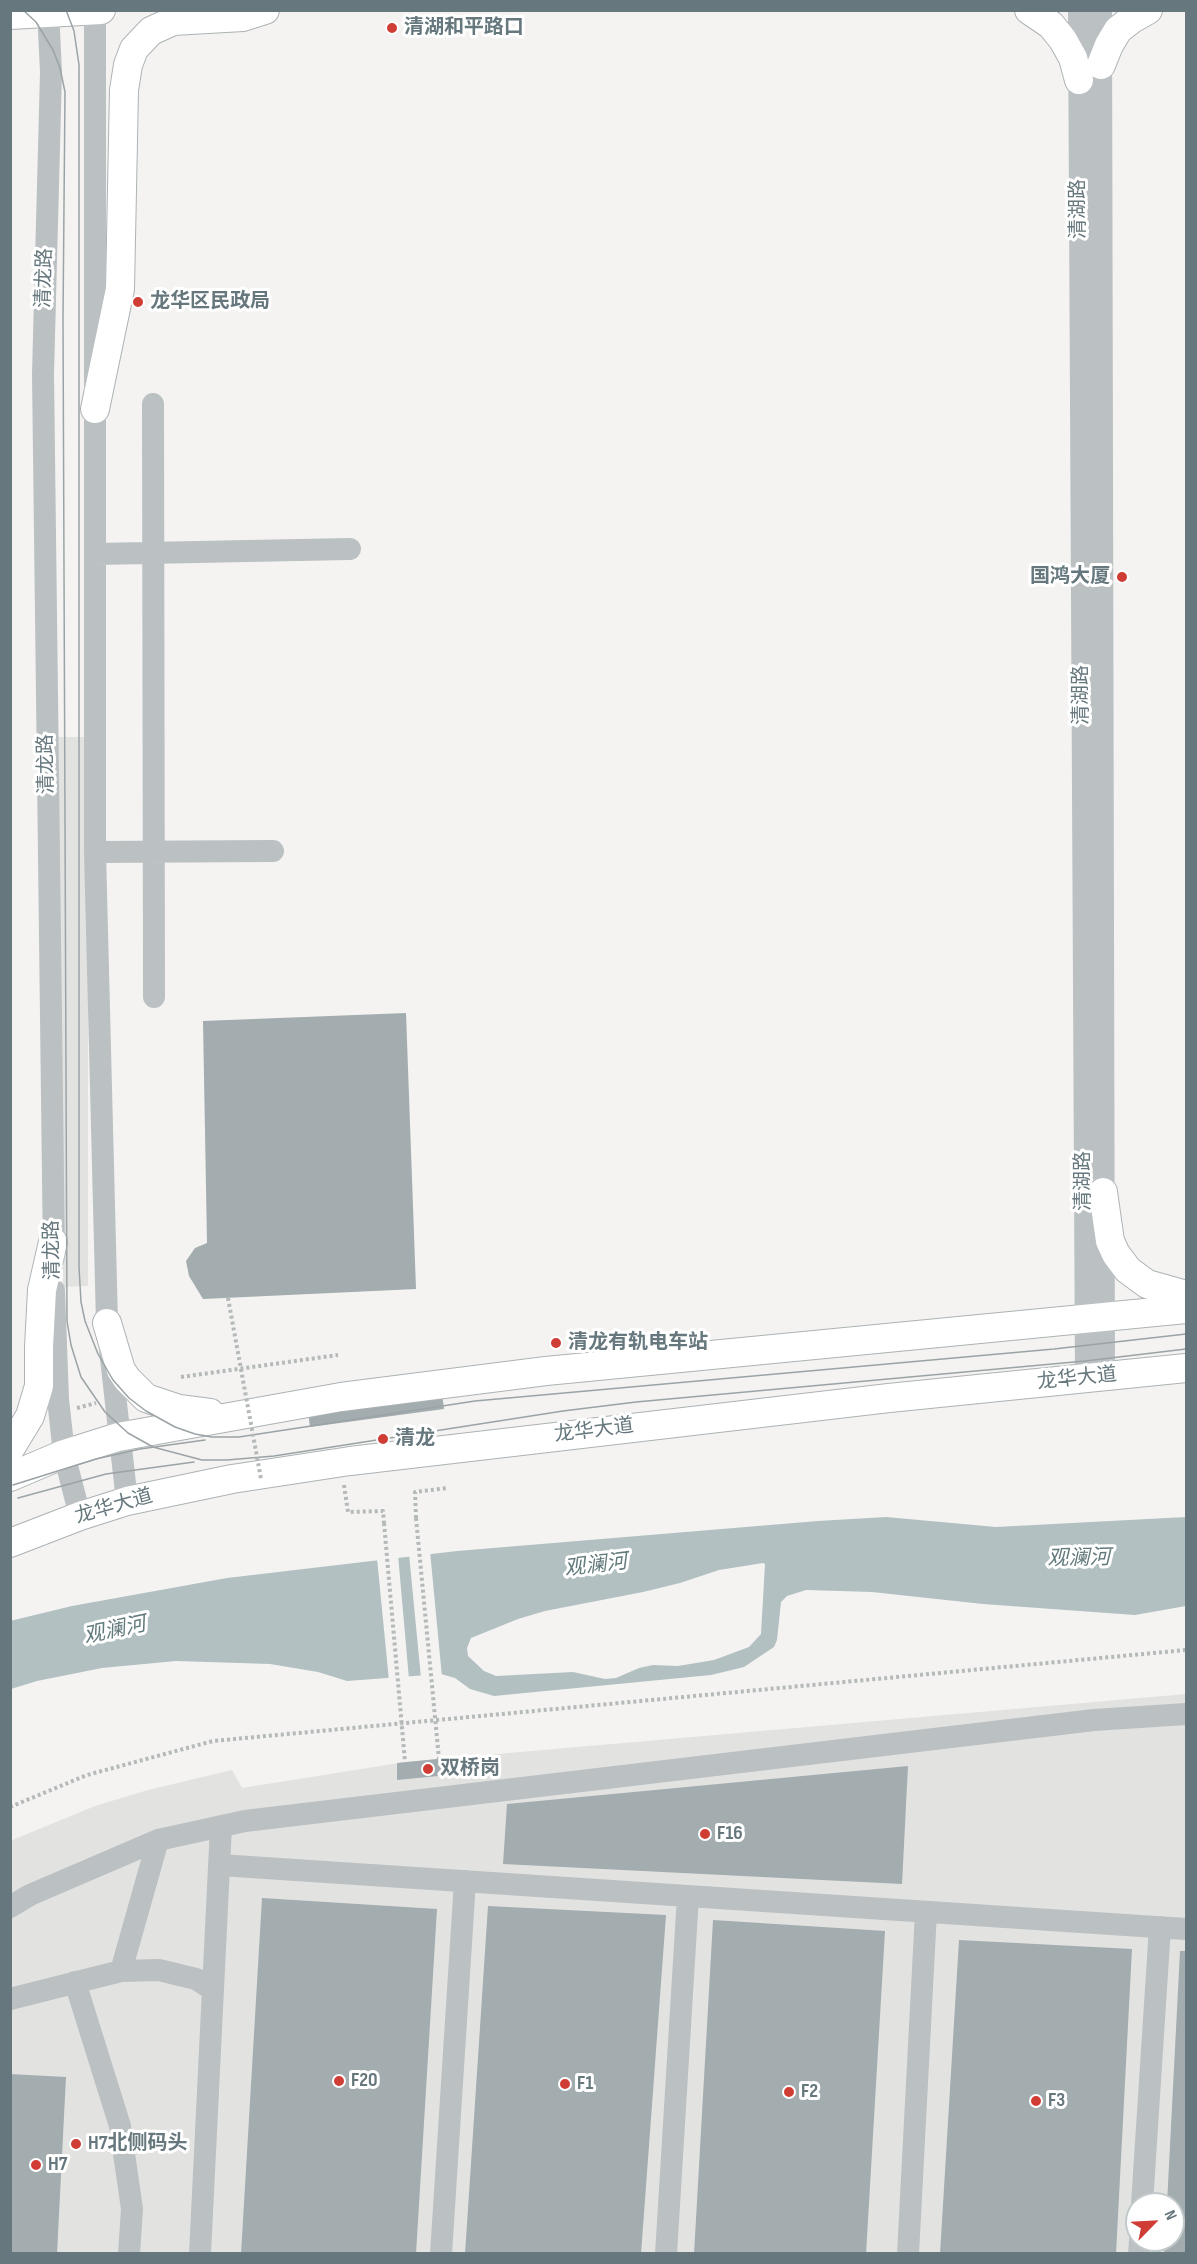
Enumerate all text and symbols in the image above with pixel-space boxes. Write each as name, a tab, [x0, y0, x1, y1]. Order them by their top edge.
place label: 清湖和平路口	[404, 16, 524, 40]
marker: 清湖和平路口	[385, 21, 399, 35]
street label: 清湖路	[1067, 179, 1091, 239]
street label: 清龙路	[32, 248, 58, 308]
place label: 龙华区民政局	[150, 290, 270, 314]
marker: 龙华区民政局	[131, 295, 145, 309]
place label: 国鸿大厦	[1030, 565, 1110, 589]
marker: 国鸿大厦	[1115, 570, 1129, 584]
street label: 清湖路	[1070, 665, 1094, 725]
street label: 清龙路	[34, 734, 60, 794]
street label: 清湖路	[1072, 1151, 1096, 1211]
street label: 清龙路	[40, 1220, 66, 1280]
place label: 清龙有轨电车站	[568, 1331, 708, 1355]
marker: 清龙有轨电车站	[549, 1336, 563, 1350]
street label: 龙华大道	[1036, 1363, 1118, 1395]
street label: 龙华大道	[553, 1414, 635, 1448]
place label: 清龙	[395, 1427, 435, 1451]
marker: 清龙	[376, 1432, 390, 1446]
street label: 龙华大道	[72, 1484, 156, 1530]
water label: 观澜河	[1047, 1546, 1111, 1572]
water label: 观澜河	[563, 1550, 629, 1582]
water label: 观澜河	[82, 1612, 148, 1650]
place label: 双桥岗	[440, 1757, 500, 1781]
marker: 双桥岗	[421, 1762, 435, 1776]
place label: F16	[717, 1822, 743, 1846]
marker: F16	[698, 1827, 712, 1841]
place label: F20	[351, 2069, 377, 2093]
place label: F1	[577, 2072, 593, 2096]
marker: F20	[332, 2074, 346, 2088]
marker: F1	[558, 2077, 572, 2091]
place label: F2	[801, 2080, 818, 2104]
marker: F2	[782, 2085, 796, 2099]
place label: F3	[1048, 2089, 1065, 2113]
marker: F3	[1029, 2094, 1043, 2108]
place label: H7北侧码头	[88, 2132, 187, 2156]
marker: H7北侧码头	[69, 2137, 83, 2151]
place label: H7	[48, 2153, 67, 2177]
marker: H7	[29, 2158, 43, 2172]
north arrow	[1125, 2192, 1185, 2252]
text: N	[1160, 2208, 1180, 2223]

